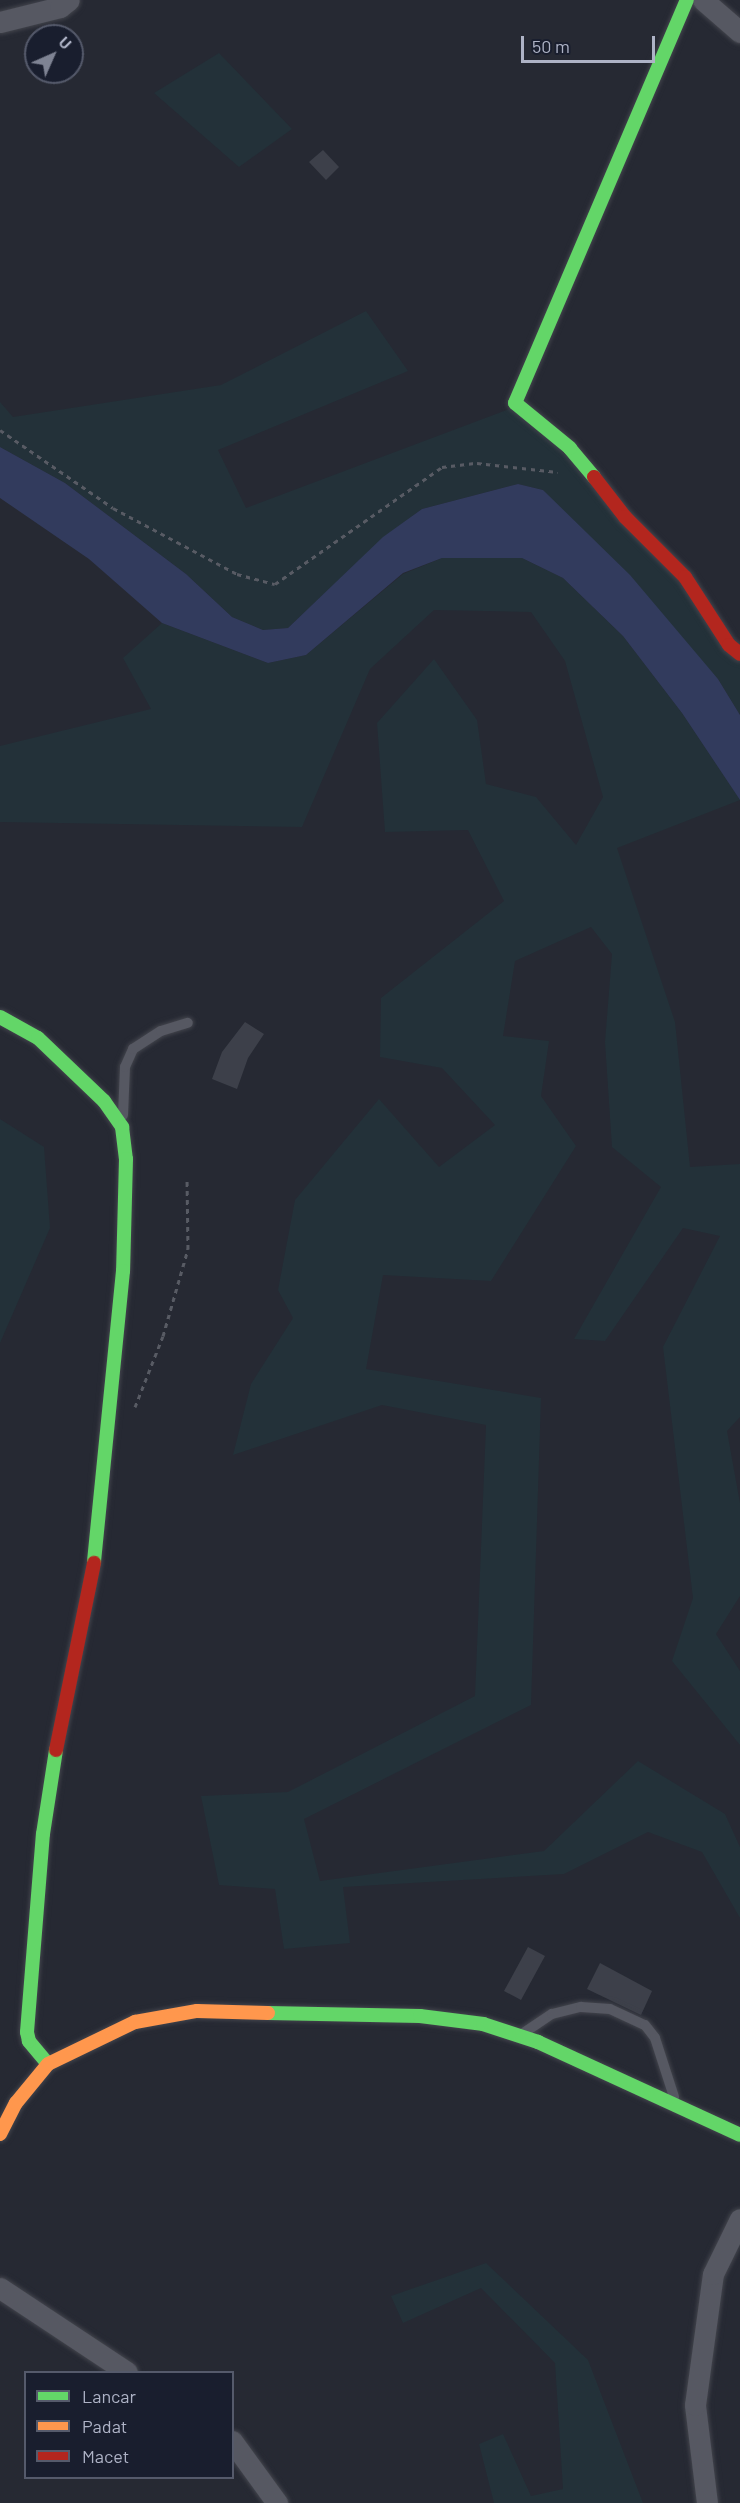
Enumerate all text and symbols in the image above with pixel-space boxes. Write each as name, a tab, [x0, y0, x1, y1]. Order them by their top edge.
north arrow	[24, 24, 84, 84]
scale bar	[524, 24, 658, 62]
text: U	[55, 32, 76, 53]
text: 50 m	[532, 35, 570, 57]
legend	[24, 2371, 234, 2479]
text: Lancar	[82, 2385, 136, 2407]
text: Padat	[82, 2415, 127, 2437]
text: Macet	[82, 2445, 129, 2467]

